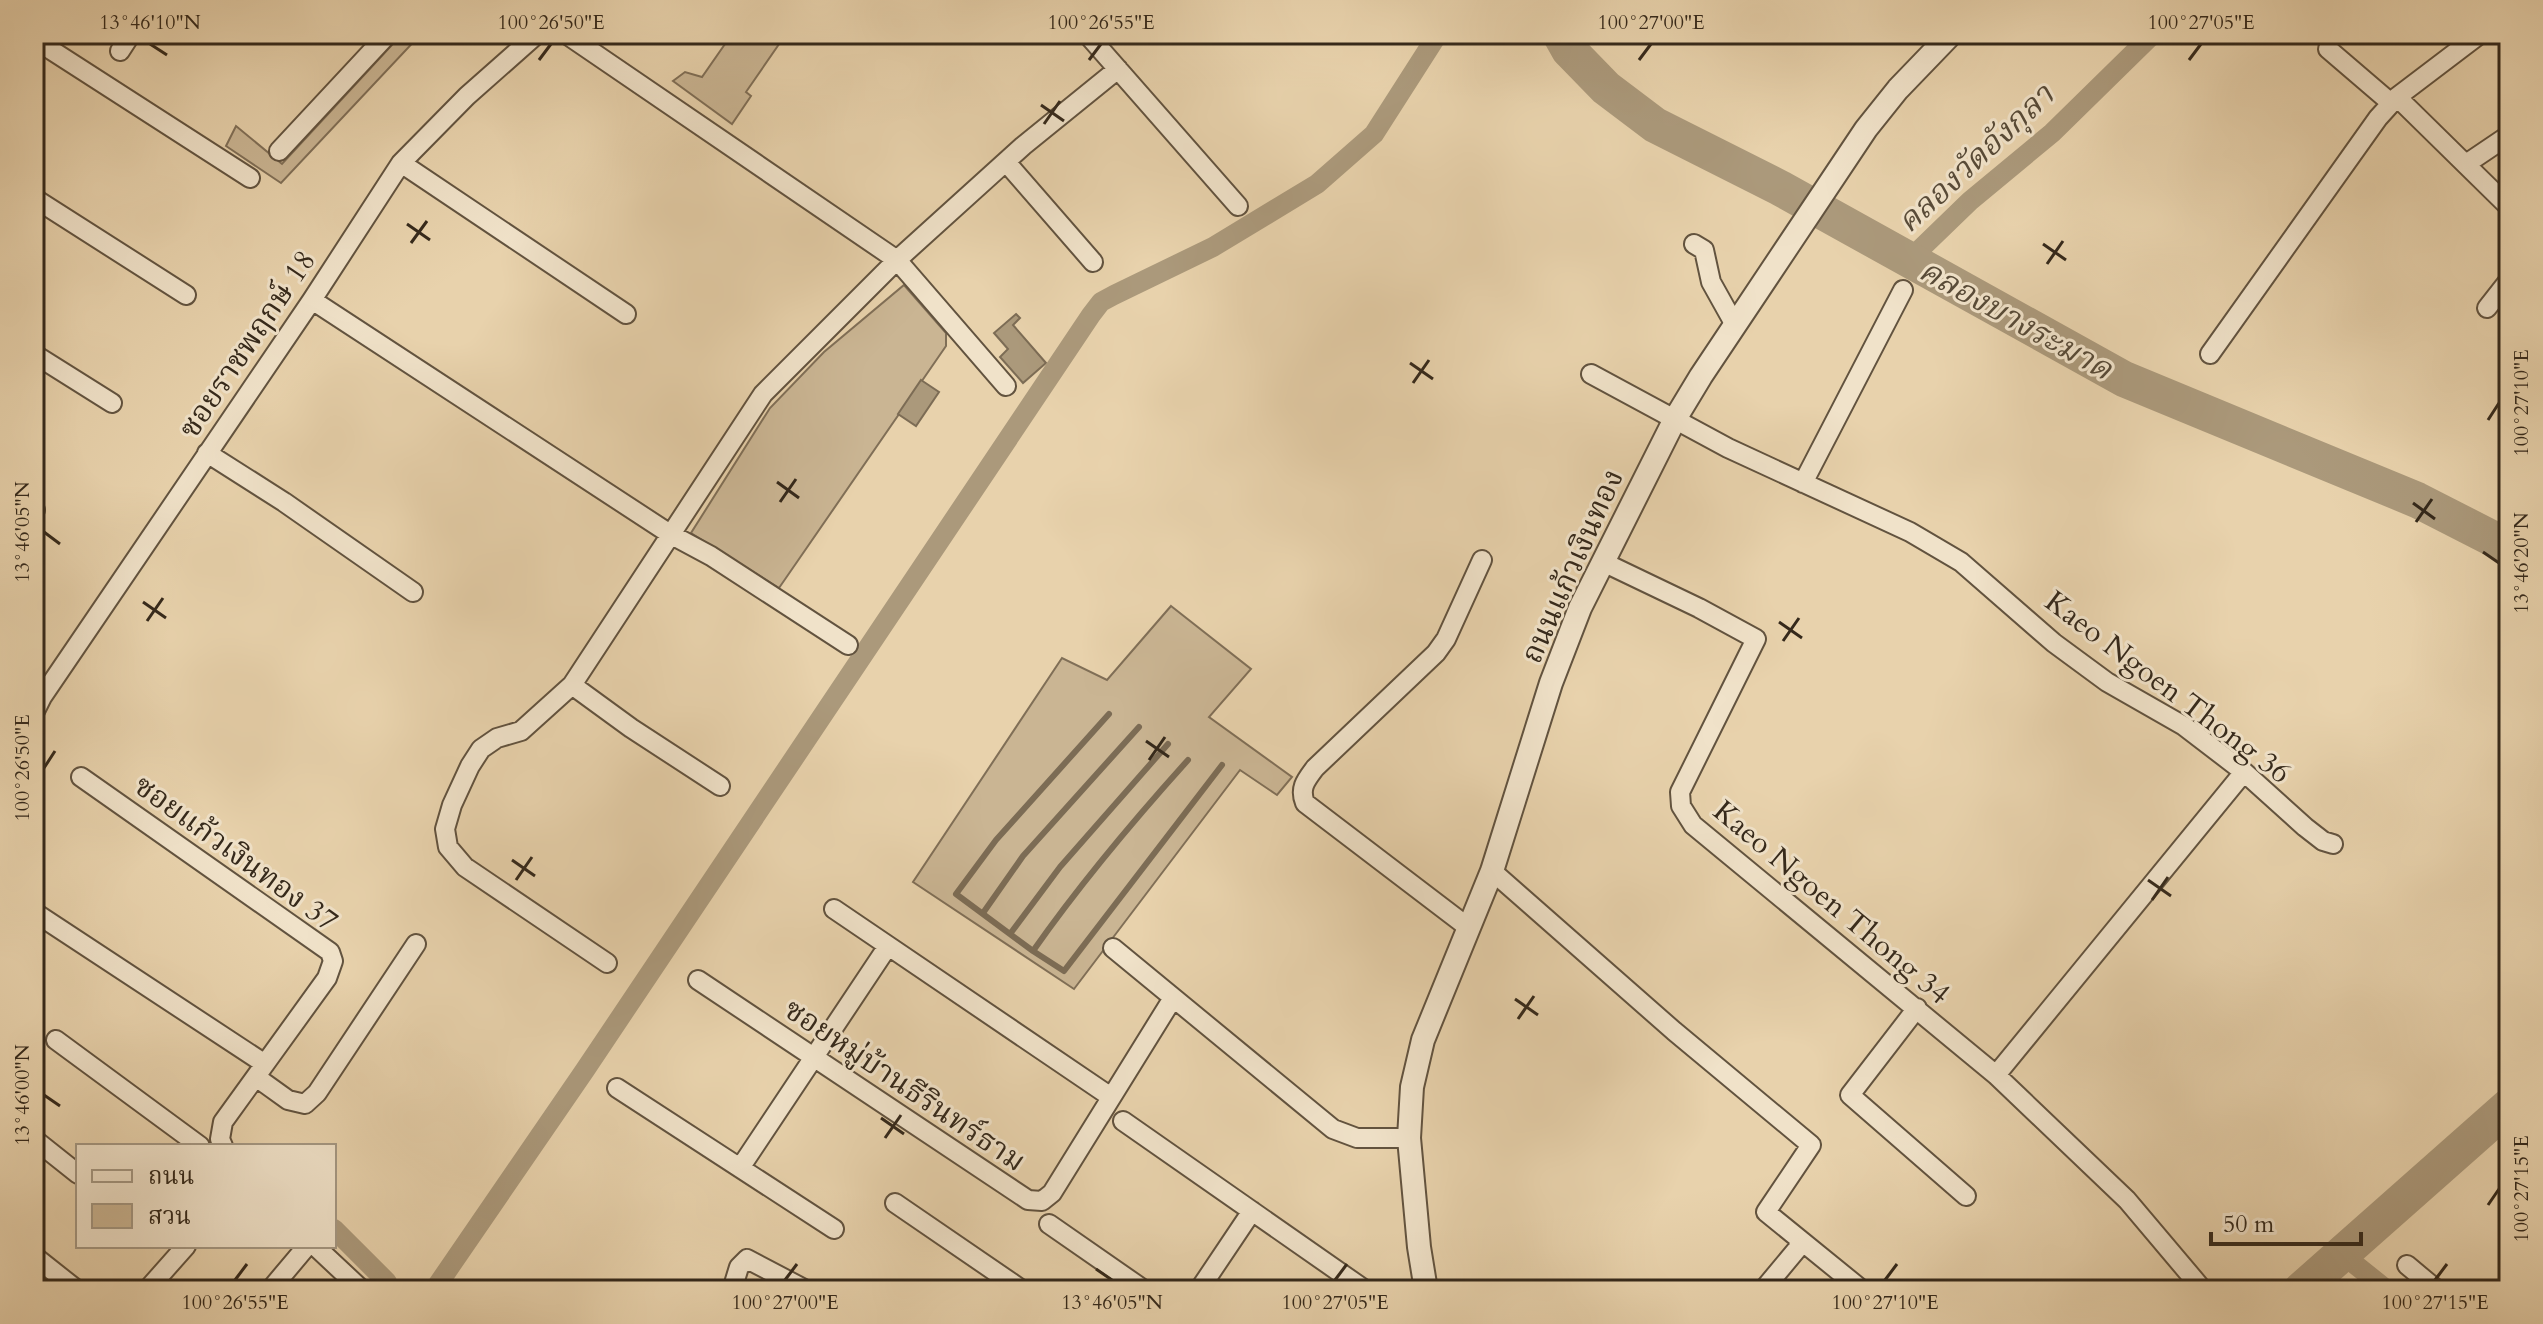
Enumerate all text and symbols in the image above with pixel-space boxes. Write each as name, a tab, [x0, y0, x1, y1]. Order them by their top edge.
text: 13°46'10"N	[99, 9, 201, 36]
text: 100°26'50"E	[498, 9, 604, 36]
text: 100°26'55"E	[1048, 9, 1154, 36]
text: 100°27'00"E	[1598, 9, 1704, 36]
text: 100°27'05"E	[2148, 9, 2254, 36]
water label: คลองวัดอังกุลา	[1887, 74, 2065, 243]
street label: ซอยราชพฤกษ์ 18	[169, 242, 325, 446]
water label: คลองบางระมาด	[1911, 249, 2121, 392]
text: 100°27'10"E	[2508, 350, 2535, 456]
street label: ถนนแก้วเงินทอง	[1511, 463, 1634, 670]
text: 13°46'05"N	[9, 481, 36, 583]
text: 13°46'20"N	[2508, 512, 2535, 614]
street label: Kaeo Ngoen Thong 36	[2036, 581, 2299, 793]
text: 100°26'50"E	[9, 715, 36, 821]
street label: ซอยแก้วเงินทอง 37	[125, 765, 346, 941]
street label: Kaeo Ngoen Thong 34	[1704, 791, 1959, 1014]
street label: ซอยหมู่บ้านธีรินทร์ธาม	[776, 989, 1034, 1182]
text: 13°46'00"N	[9, 1044, 36, 1146]
text: 100°27'15"E	[2508, 1136, 2535, 1242]
legend	[76, 1144, 336, 1248]
text: ถนน	[148, 1160, 194, 1193]
scale bar	[2211, 1196, 2361, 1246]
text: สวน	[148, 1200, 191, 1233]
text: 50 m	[2223, 1208, 2275, 1241]
text: 100°26'55"E	[182, 1289, 288, 1316]
text: 100°27'00"E	[732, 1289, 838, 1316]
text: 13°46'05"N	[1061, 1289, 1163, 1316]
text: 100°27'05"E	[1282, 1289, 1388, 1316]
text: 100°27'10"E	[1832, 1289, 1938, 1316]
text: 100°27'15"E	[2382, 1289, 2488, 1316]

